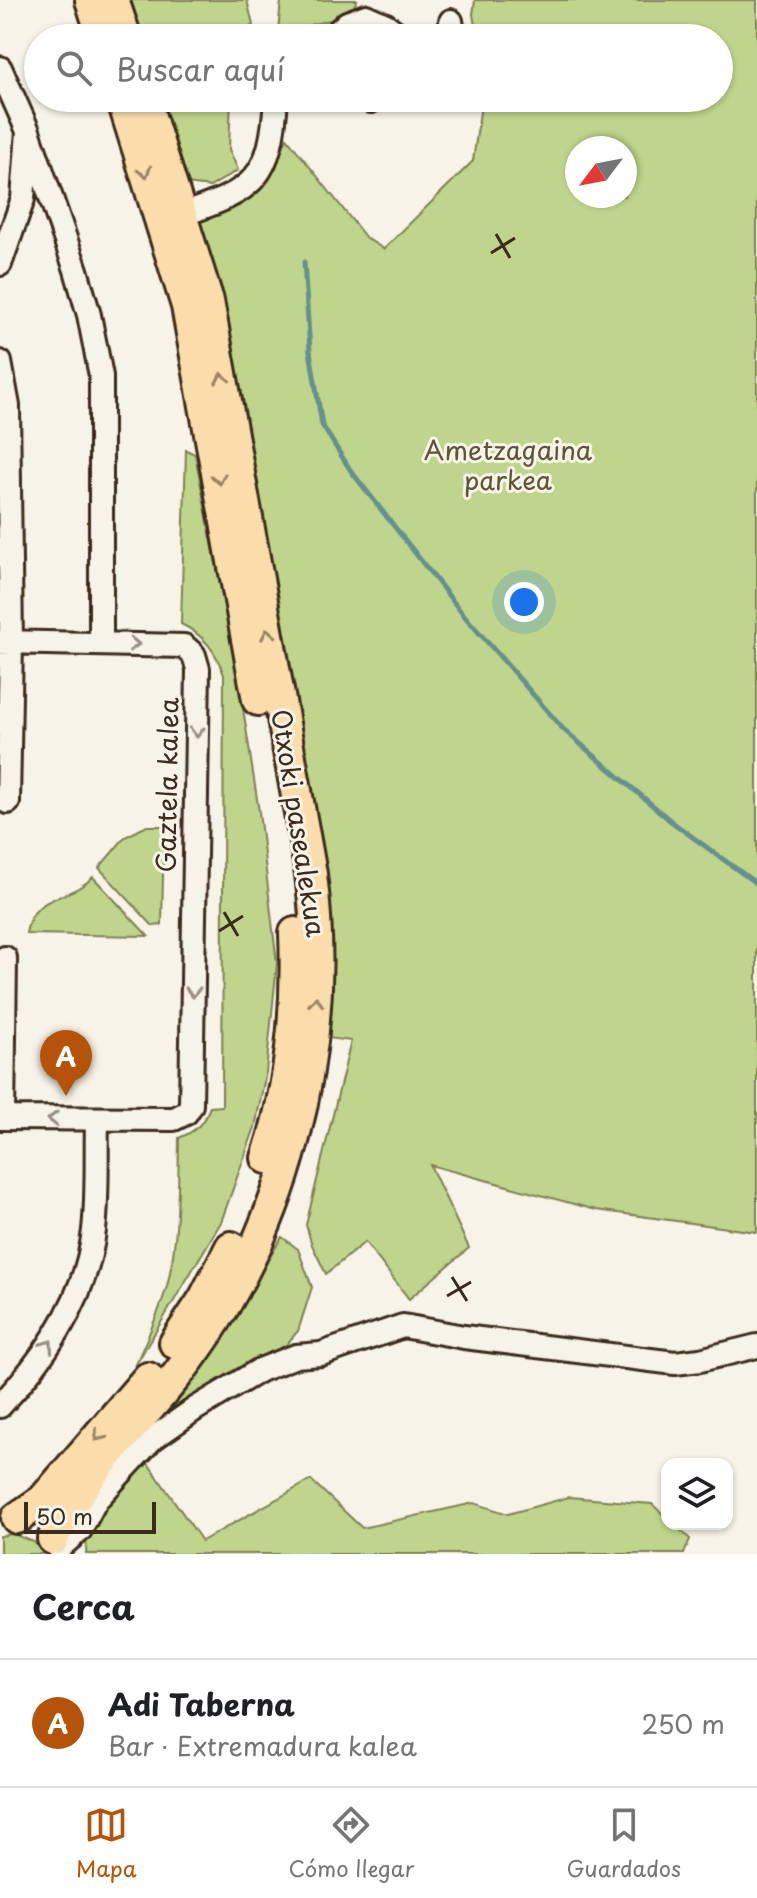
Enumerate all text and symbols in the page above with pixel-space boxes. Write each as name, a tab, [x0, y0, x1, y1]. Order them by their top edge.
search box	[24, 24, 733, 112]
icon: search	[52, 46, 96, 90]
text: Buscar aquí	[116, 46, 285, 91]
north arrow	[565, 136, 637, 208]
one-way arrow	[136, 165, 152, 179]
one-way arrow	[215, 372, 232, 385]
park label: Ametzagaina parkea	[424, 430, 593, 499]
one-way arrow	[209, 472, 226, 486]
your location	[504, 582, 544, 622]
one-way arrow	[260, 628, 277, 641]
one-way arrow	[128, 635, 141, 652]
street label: Gaztela kalea	[145, 696, 188, 873]
street label: Otxoki pasealekua	[262, 706, 337, 940]
one-way arrow	[188, 726, 206, 739]
one-way arrow	[184, 986, 202, 999]
one-way arrow	[307, 995, 324, 1008]
pin: A	[40, 1030, 92, 1096]
one-way arrow	[46, 1110, 59, 1128]
one-way arrow	[38, 1339, 53, 1354]
one-way arrow	[94, 1426, 108, 1441]
map controls	[661, 1458, 733, 1530]
button: layers	[661, 1458, 733, 1530]
scale bar	[24, 1498, 156, 1534]
text: 50 m	[36, 1499, 93, 1532]
text: Cerca	[32, 1580, 135, 1632]
text: Adi Taberna	[108, 1681, 295, 1726]
text: A	[48, 1704, 68, 1743]
text: 250 m	[641, 1704, 725, 1743]
text: Bar · Extremadura kalea	[108, 1726, 417, 1765]
tab: Mapa	[76, 1803, 137, 1884]
tab: Cómo llegar	[289, 1803, 414, 1884]
tab: Guardados	[566, 1803, 681, 1884]

